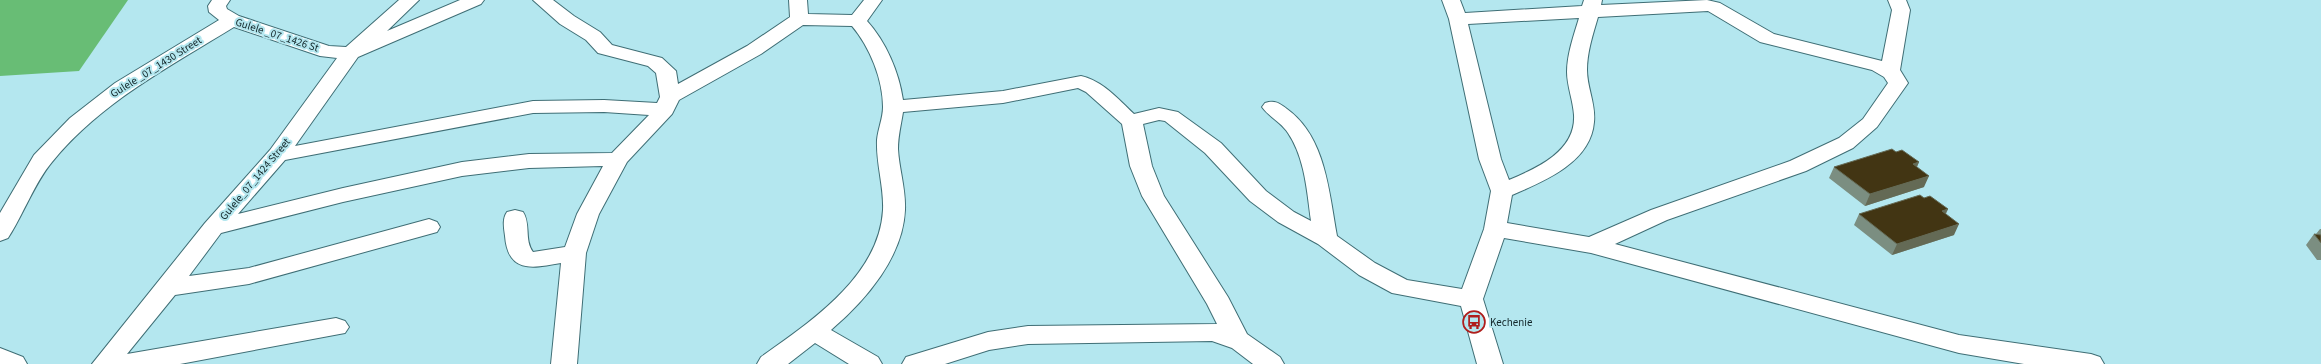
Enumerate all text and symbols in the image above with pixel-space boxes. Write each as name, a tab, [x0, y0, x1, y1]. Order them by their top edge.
street label: Gulele _07_1426 St	[233, 14, 321, 56]
street label: Gulele _07_1430 Street	[107, 33, 205, 101]
street label: Gulele_07_1424 Street	[216, 135, 294, 223]
bus stop icon: Kechenie	[1461, 309, 1487, 335]
place label: Kechenie	[1490, 315, 1533, 330]

